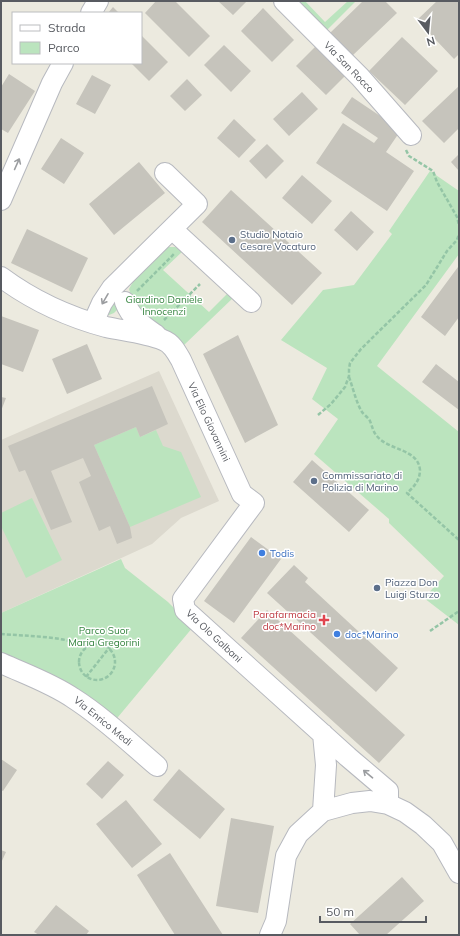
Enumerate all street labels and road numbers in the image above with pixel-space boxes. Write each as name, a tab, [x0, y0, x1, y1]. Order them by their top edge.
street label: Via San Rocco	[321, 39, 377, 96]
street label: Via Elio Giovannini	[185, 380, 233, 464]
street label: Via Olo Galbani	[183, 607, 245, 665]
street label: Via Enrico Medi	[71, 694, 135, 748]

